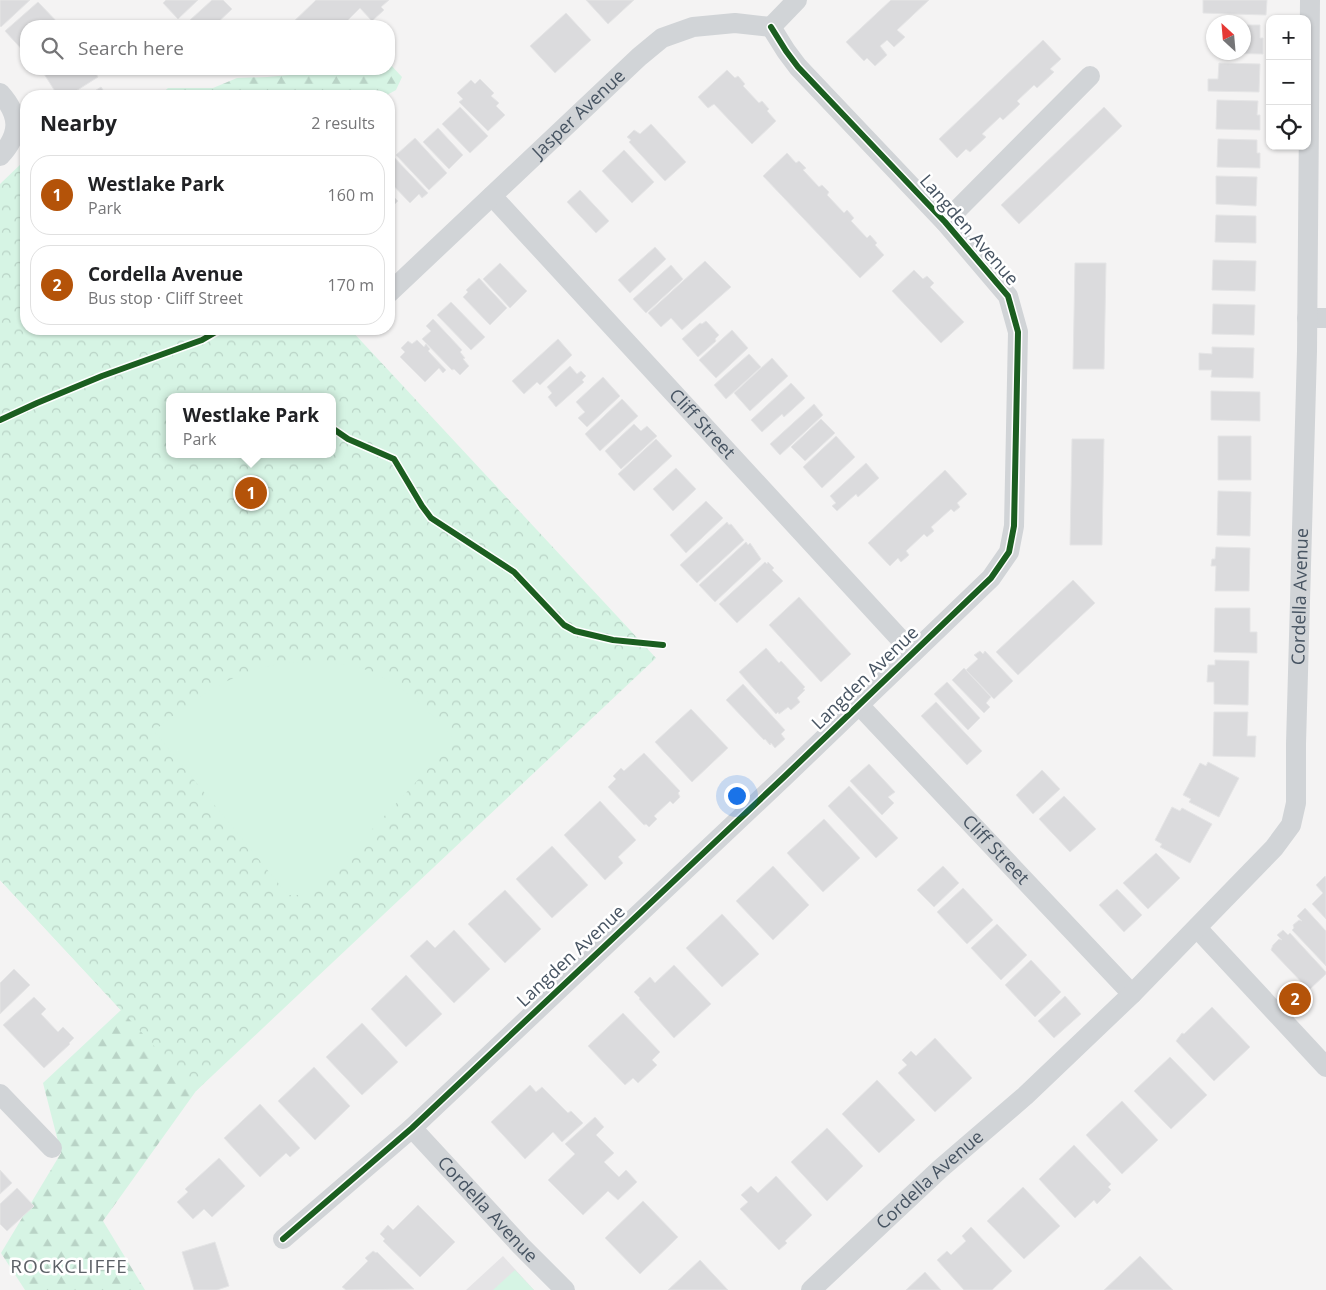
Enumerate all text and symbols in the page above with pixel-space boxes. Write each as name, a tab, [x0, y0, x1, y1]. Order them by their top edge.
north arrow	[1206, 15, 1251, 60]
map controls	[1266, 15, 1311, 150]
button: +	[1266, 15, 1311, 60]
search box	[20, 20, 395, 75]
icon: search	[38, 34, 66, 62]
text: Search here	[78, 35, 184, 61]
button: −	[1266, 60, 1311, 105]
street label: Jasper Avenue	[525, 63, 630, 164]
button: locate	[1266, 105, 1311, 150]
text: Nearby	[40, 109, 117, 137]
text: 2 results	[311, 112, 375, 134]
street label: Langden Avenue	[915, 169, 1025, 290]
text: Westlake Park	[88, 171, 224, 197]
text: 1	[52, 184, 62, 206]
text: 160 m	[328, 184, 374, 206]
text: Park	[88, 197, 121, 219]
text: Cordella Avenue	[88, 261, 243, 287]
text: 2	[52, 274, 62, 296]
text: 170 m	[328, 274, 374, 296]
text: Bus stop · Cliff Street	[88, 287, 243, 309]
street label: Cliff Street	[664, 383, 741, 464]
popup	[166, 393, 336, 458]
text: Westlake Park	[183, 402, 319, 428]
text: Park	[183, 428, 216, 450]
pin: 1	[235, 474, 267, 512]
street label: Cordella Avenue	[1285, 528, 1313, 665]
street label: Langden Avenue	[806, 620, 923, 734]
your location	[724, 783, 750, 809]
street label: Cliff Street	[958, 809, 1035, 889]
street label: Langden Avenue	[511, 899, 630, 1012]
pin: 2	[1279, 980, 1311, 1018]
street label: Cordella Avenue	[870, 1124, 988, 1234]
street label: Cordella Avenue	[433, 1150, 544, 1267]
district label: ROCKCLIFFE	[10, 1253, 128, 1279]

